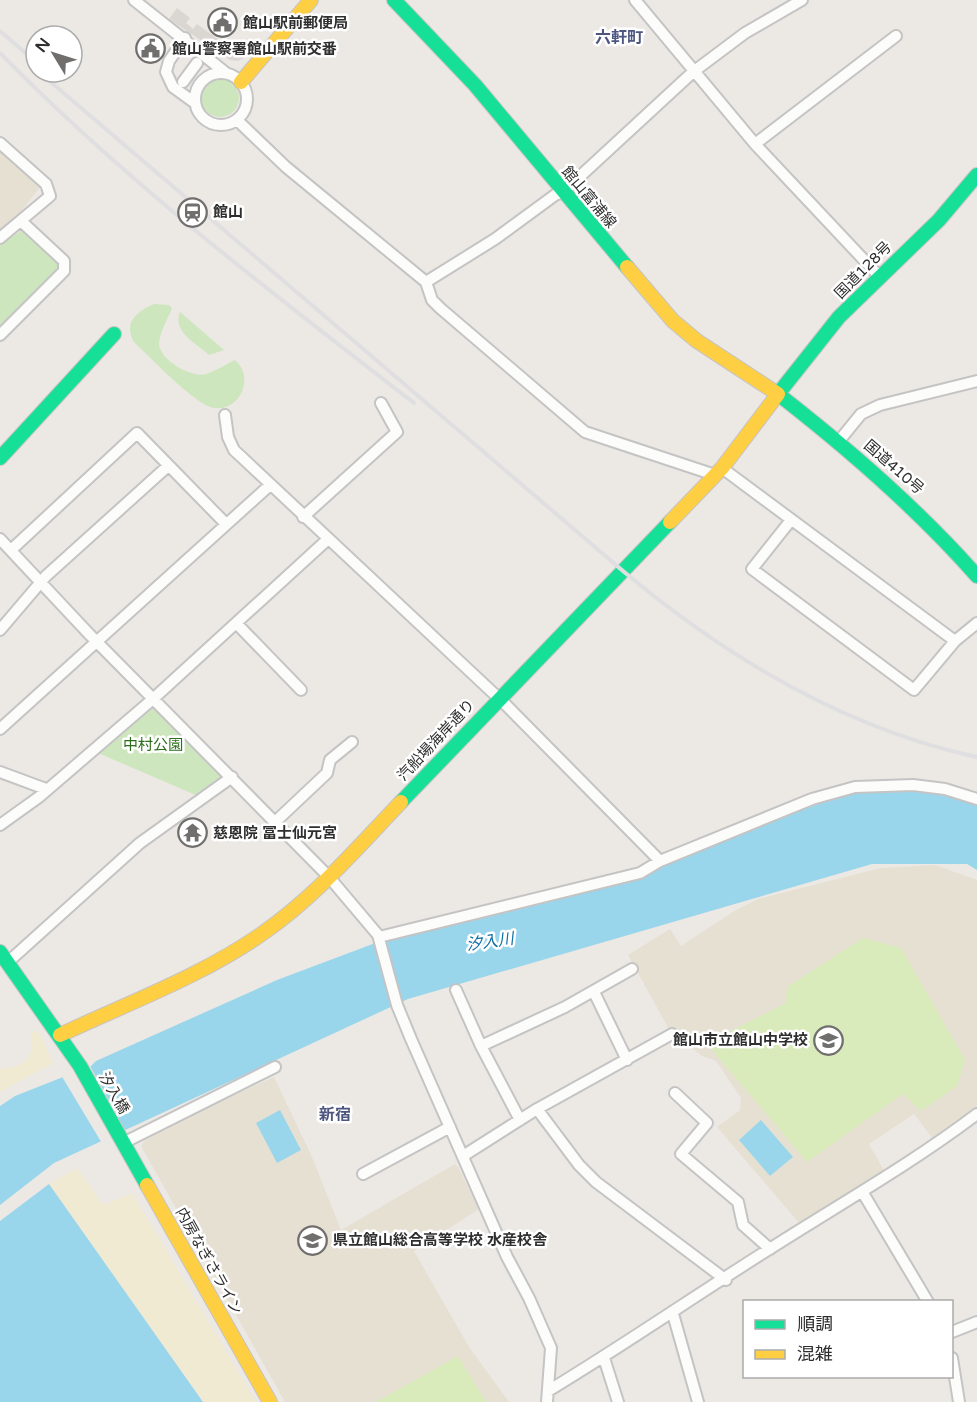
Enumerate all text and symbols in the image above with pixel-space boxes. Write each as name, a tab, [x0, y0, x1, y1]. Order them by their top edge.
public building icon: 館山駅前郵便局	[206, 7, 238, 39]
place label: 館山駅前郵便局	[243, 14, 348, 32]
north arrow	[24, 24, 84, 84]
district label: 六軒町	[595, 28, 643, 48]
public building icon: 館山警察署館山駅前交番	[135, 33, 167, 65]
text: N	[31, 34, 55, 57]
place label: 館山警察署館山駅前交番	[172, 40, 337, 58]
street label: 館山富浦線	[558, 162, 620, 232]
station icon: 館山	[176, 196, 208, 228]
place label: 館山	[213, 203, 243, 221]
street label: 国道128号	[831, 238, 895, 302]
street label: 国道410号	[860, 436, 928, 498]
street label: 汽船場海岸通り	[394, 695, 478, 785]
park label: 中村公園	[123, 736, 183, 754]
temple icon: 慈恩院 冨士仙元宮	[176, 817, 208, 849]
place label: 慈恩院 冨士仙元宮	[213, 824, 337, 842]
water label: 汐入川	[465, 928, 517, 955]
school or university icon: 館山市立館山中学校	[813, 1024, 845, 1056]
place label: 館山市立館山中学校	[673, 1031, 808, 1049]
street label: 汐入橋	[95, 1069, 133, 1117]
district label: 新宿	[319, 1105, 351, 1125]
street label: 内房なぎさライン	[172, 1204, 246, 1318]
school or university icon: 県立館山総合高等学校 水産校舎	[296, 1224, 328, 1256]
place label: 県立館山総合高等学校 水産校舎	[333, 1231, 548, 1249]
legend	[743, 1300, 953, 1378]
text: 順調	[797, 1313, 833, 1335]
text: 混雑	[797, 1343, 833, 1365]

